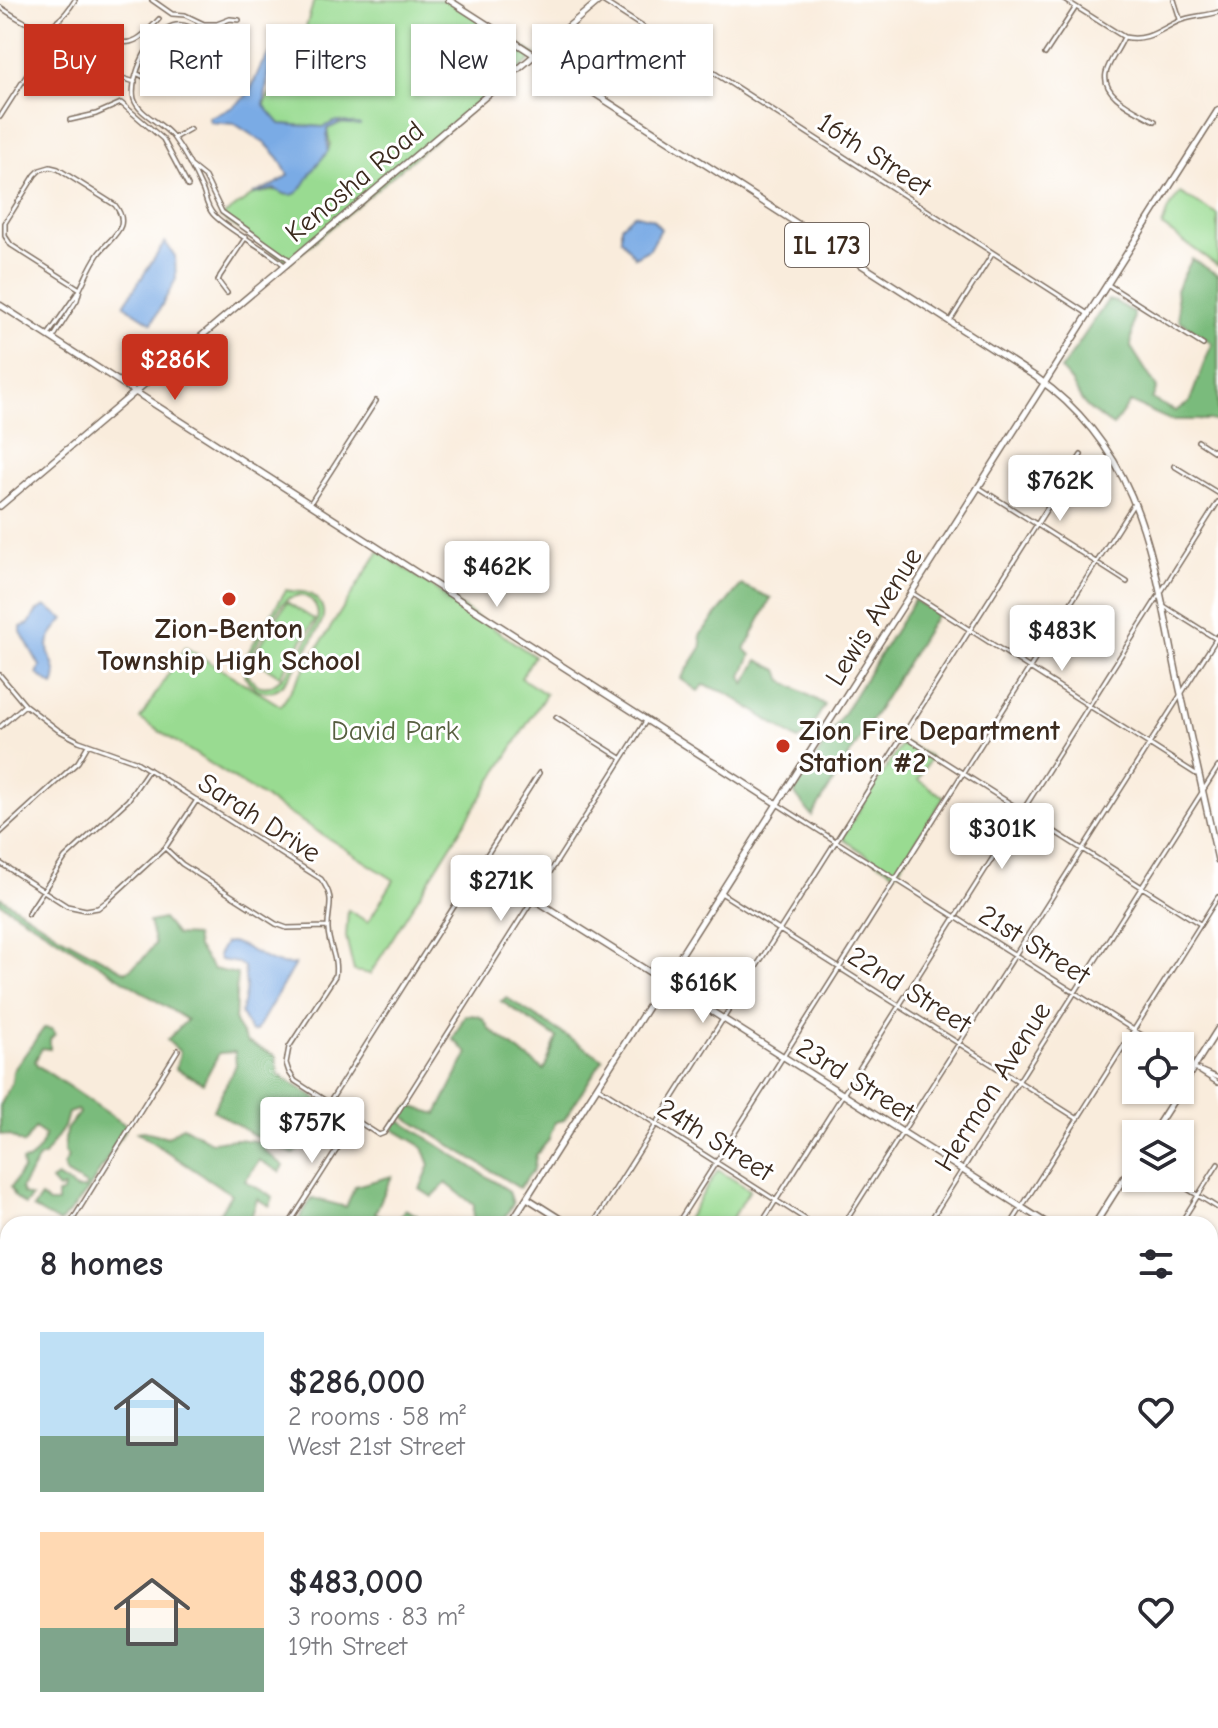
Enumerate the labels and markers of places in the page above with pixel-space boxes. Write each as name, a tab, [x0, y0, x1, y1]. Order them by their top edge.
pin: $286K	[119, 334, 231, 402]
pin: $762K	[1004, 455, 1116, 523]
pin: $462K	[441, 541, 553, 609]
marker: Zion-Benton Township High School	[220, 590, 238, 608]
pin: $483K	[1006, 605, 1118, 673]
place label: Zion-Benton Township High School	[97, 613, 361, 677]
place label: Zion Fire Department Station #2	[799, 715, 1060, 779]
marker: Zion Fire Department Station #2	[774, 737, 792, 755]
pin: $301K	[946, 803, 1058, 871]
pin: $271K	[445, 855, 557, 923]
pin: $616K	[647, 957, 759, 1025]
pin: $757K	[256, 1097, 368, 1165]

